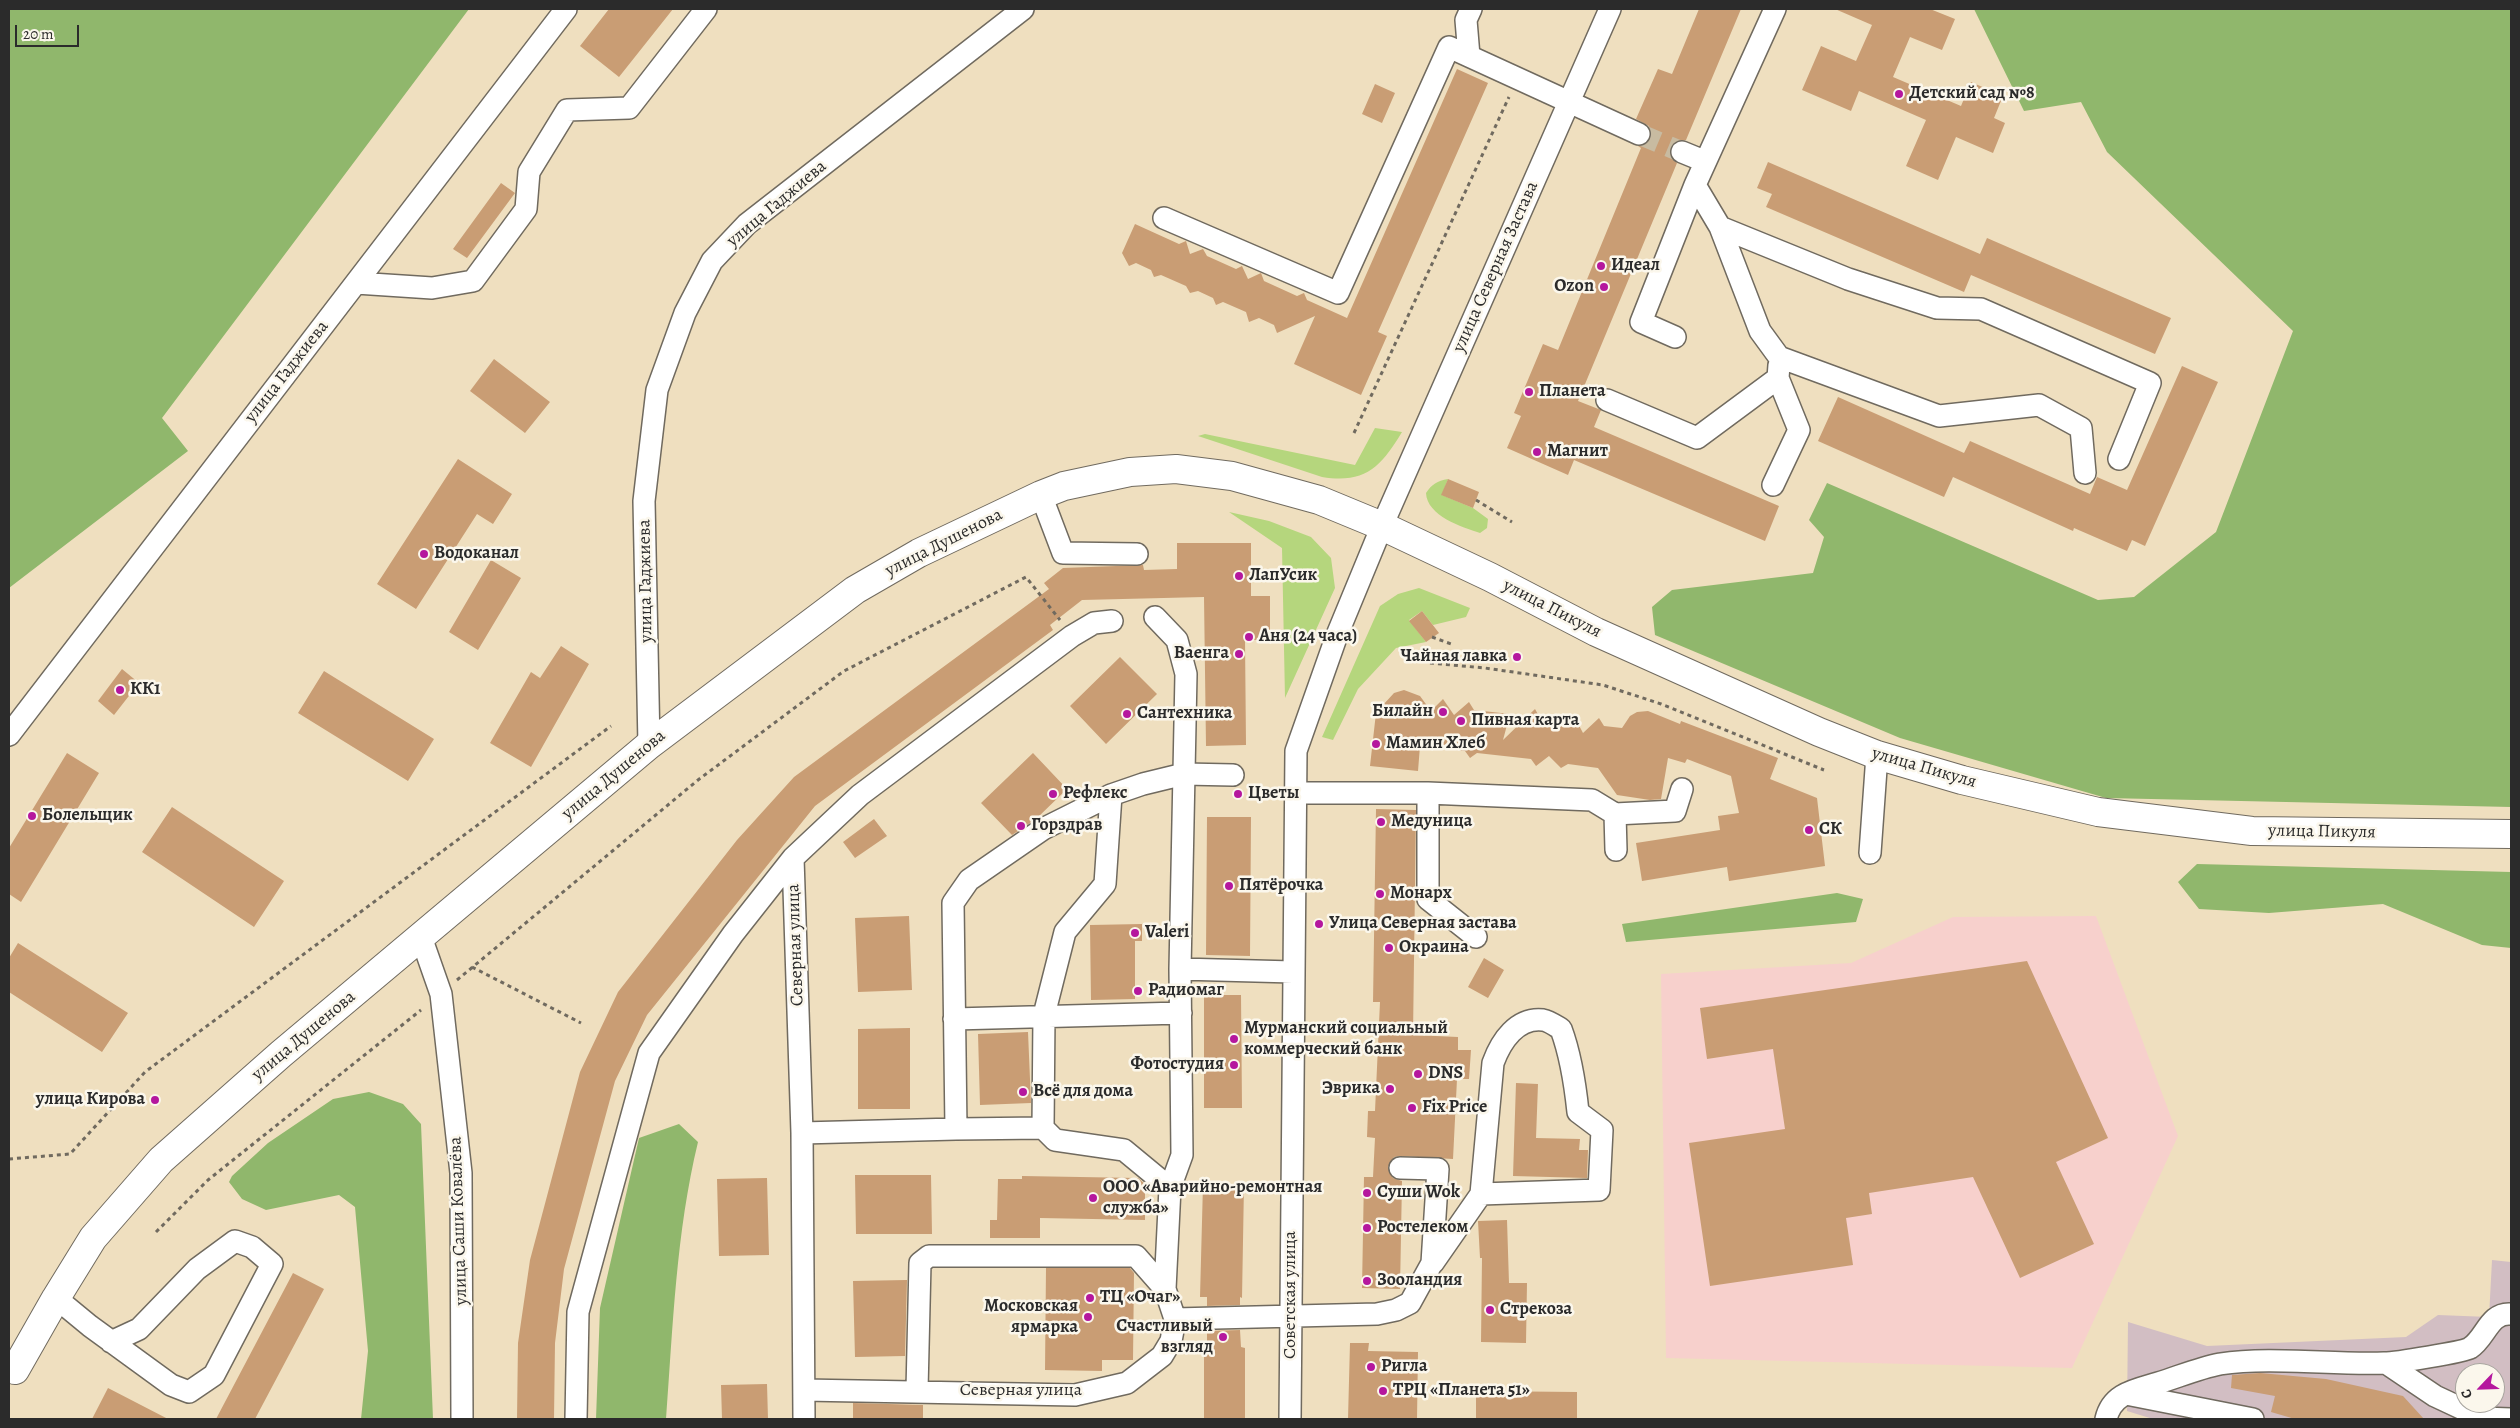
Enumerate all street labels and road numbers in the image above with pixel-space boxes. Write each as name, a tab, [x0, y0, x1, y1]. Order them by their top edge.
street label: улица Гаджиева	[723, 156, 831, 252]
street label: улица Северная Застава	[1449, 178, 1543, 356]
street label: улица Гаджиева	[240, 317, 334, 427]
street label: улица Душенова	[882, 504, 1006, 582]
street label: улица Гаджиева	[634, 519, 658, 643]
street label: улица Пикуля	[1499, 575, 1605, 643]
street label: улица Душенова	[558, 725, 670, 825]
street label: улица Пикуля	[1869, 743, 1979, 793]
street label: улица Пикуля	[2268, 820, 2376, 844]
street label: Северная улица	[783, 883, 809, 1007]
street label: улица Душенова	[248, 986, 360, 1086]
street label: улица Саши Ковалёва	[445, 1136, 473, 1306]
street label: Советская улица	[1280, 1231, 1302, 1359]
street label: Северная улица	[960, 1380, 1082, 1402]

